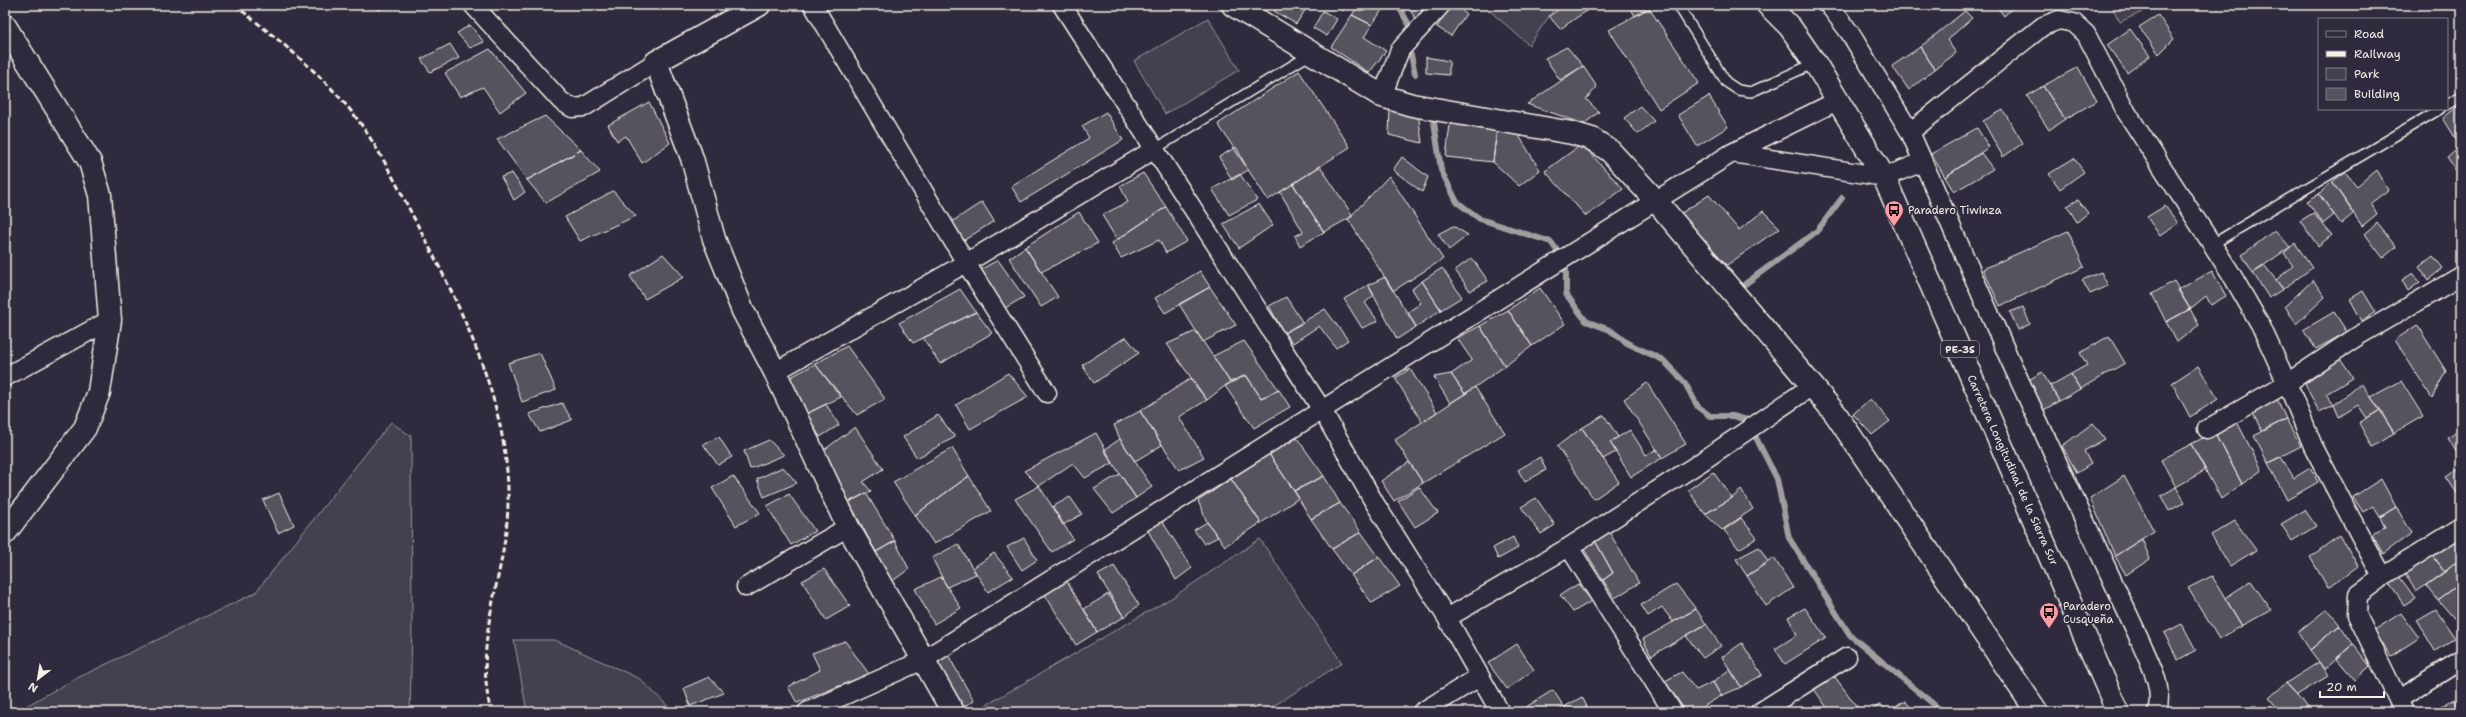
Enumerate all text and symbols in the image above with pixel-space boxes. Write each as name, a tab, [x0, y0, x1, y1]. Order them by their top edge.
legend	[2318, 18, 2448, 110]
text: Road	[2354, 26, 2385, 42]
text: Railway	[2354, 46, 2401, 62]
text: Park	[2354, 66, 2380, 82]
text: Building	[2354, 86, 2400, 102]
bus stop icon: Paradero Tiwinza	[1883, 199, 1905, 227]
place label: Paradero Tiwinza	[1908, 203, 2002, 218]
road number: PE-3S	[1941, 341, 1979, 357]
street label: Carretera Longitudinal de la Sierra Sur	[1964, 372, 2062, 568]
place label: Paradero Cusqueña	[2063, 599, 2113, 627]
bus stop icon: Paradero Cusqueña	[2038, 601, 2060, 629]
north arrow	[18, 659, 58, 699]
scale bar	[2320, 673, 2384, 699]
text: N	[25, 678, 41, 696]
text: 20 m	[2326, 679, 2357, 695]

